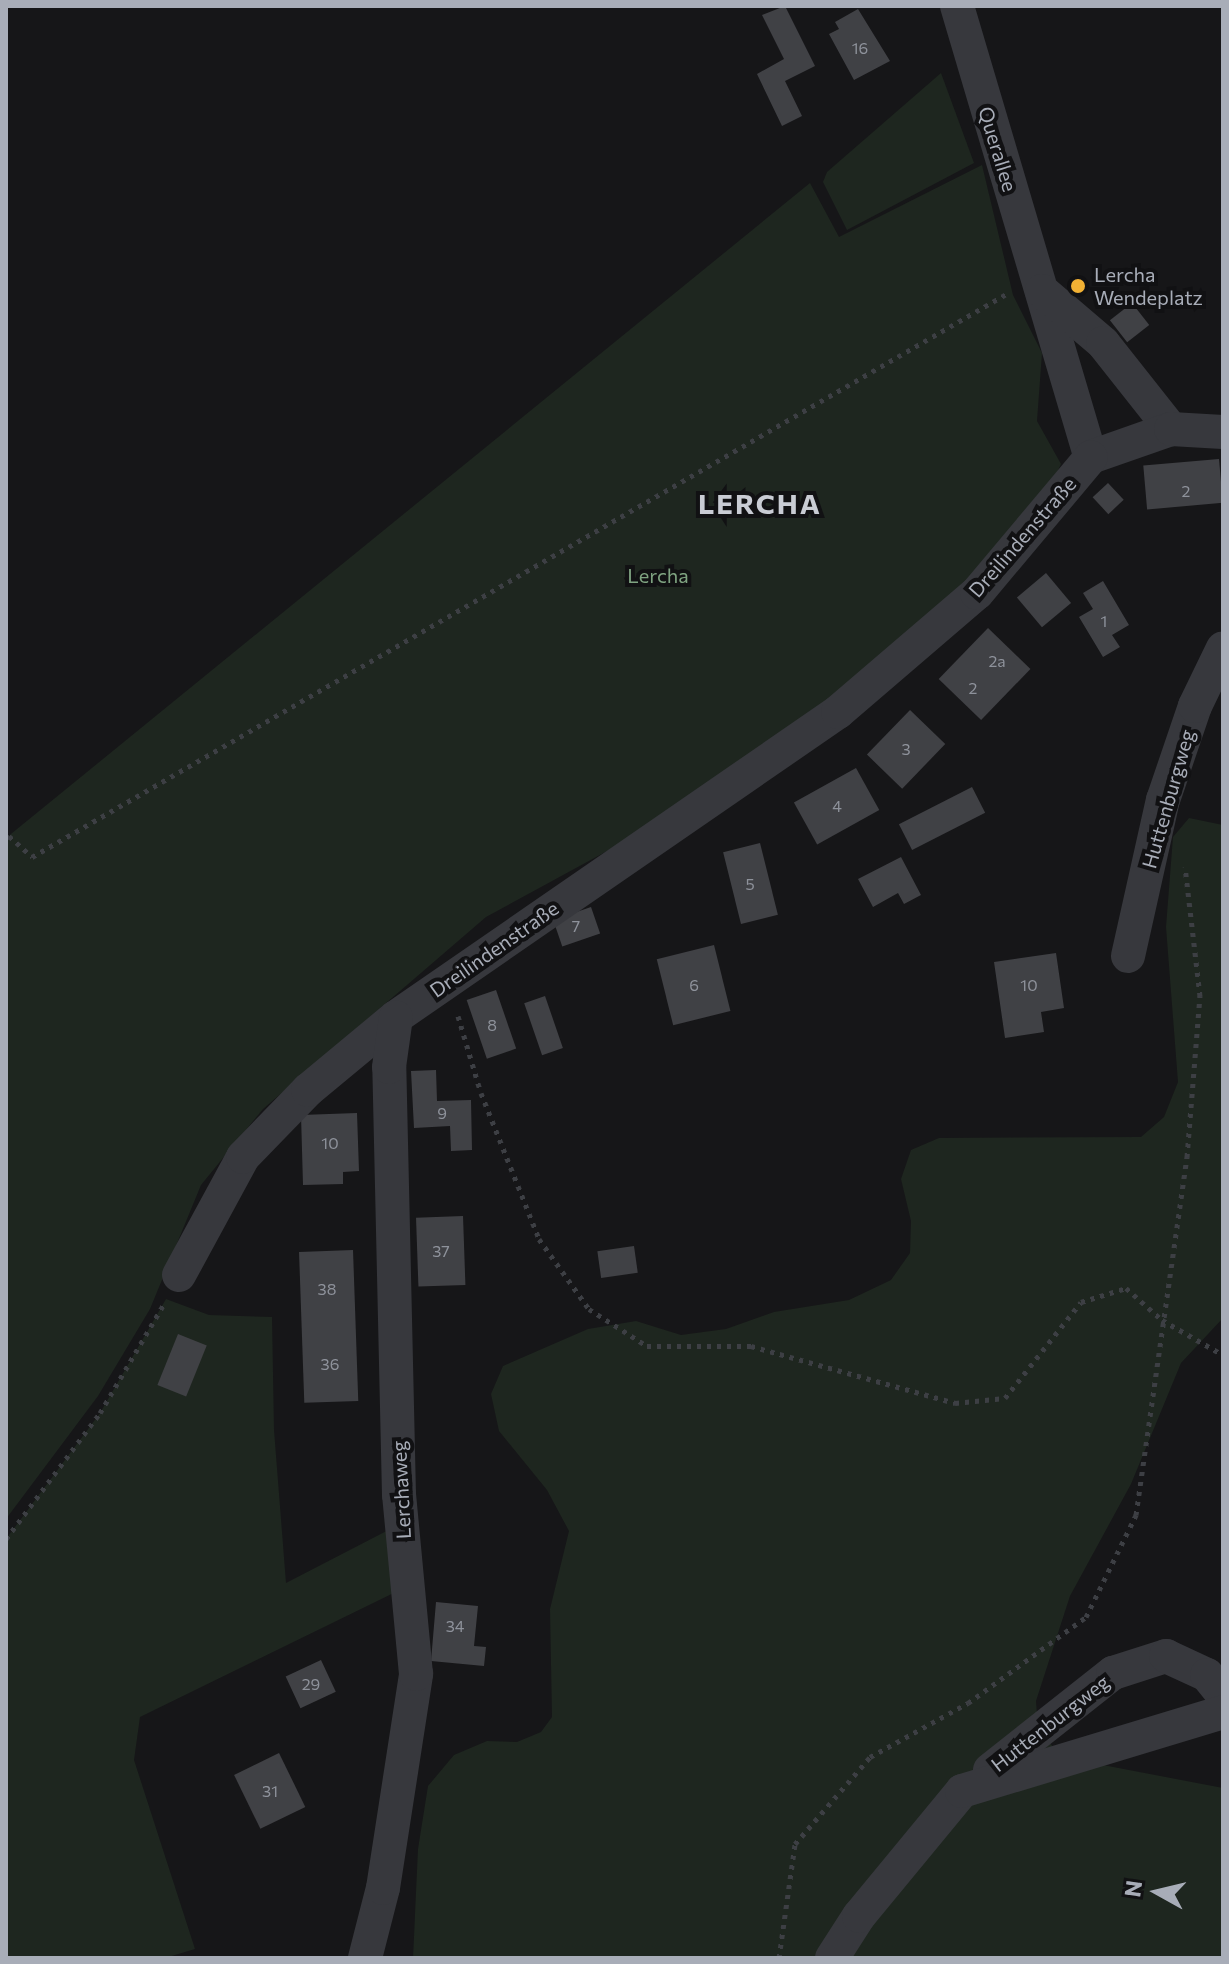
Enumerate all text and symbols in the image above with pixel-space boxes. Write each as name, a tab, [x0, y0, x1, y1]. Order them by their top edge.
house number: 16	[852, 38, 868, 58]
street label: Querallee	[974, 104, 1022, 194]
place label: Lercha Wendeplatz	[1094, 262, 1203, 309]
marker: Lercha Wendeplatz	[1069, 277, 1087, 295]
street label: Dreilindenstraße	[963, 472, 1081, 602]
house number: 2	[1182, 481, 1190, 501]
district label: LERCHA	[698, 486, 822, 520]
park label: Lercha	[627, 563, 689, 587]
house number: 1	[1101, 611, 1107, 631]
house number: 2a	[988, 651, 1006, 671]
house number: 2	[969, 678, 977, 698]
street label: Huttenburgweg	[1137, 727, 1199, 871]
house number: 3	[901, 739, 911, 759]
house number: 4	[832, 796, 842, 816]
house number: 5	[745, 874, 755, 894]
street label: Dreilindenstraße	[425, 896, 563, 1002]
house number: 7	[572, 916, 580, 936]
house number: 6	[689, 975, 699, 995]
house number: 10	[1020, 975, 1038, 995]
house number: 8	[487, 1015, 497, 1035]
house number: 9	[437, 1103, 447, 1123]
house number: 10	[321, 1133, 339, 1153]
house number: 37	[432, 1241, 450, 1261]
house number: 38	[318, 1279, 336, 1299]
house number: 36	[321, 1354, 339, 1374]
street label: Lerchaweg	[386, 1440, 416, 1540]
house number: 34	[446, 1616, 464, 1636]
street label: Huttenburgweg	[986, 1669, 1114, 1777]
house number: 29	[302, 1674, 320, 1694]
house number: 31	[262, 1781, 278, 1801]
north arrow	[1117, 1852, 1197, 1932]
text: N	[1118, 1879, 1147, 1899]

